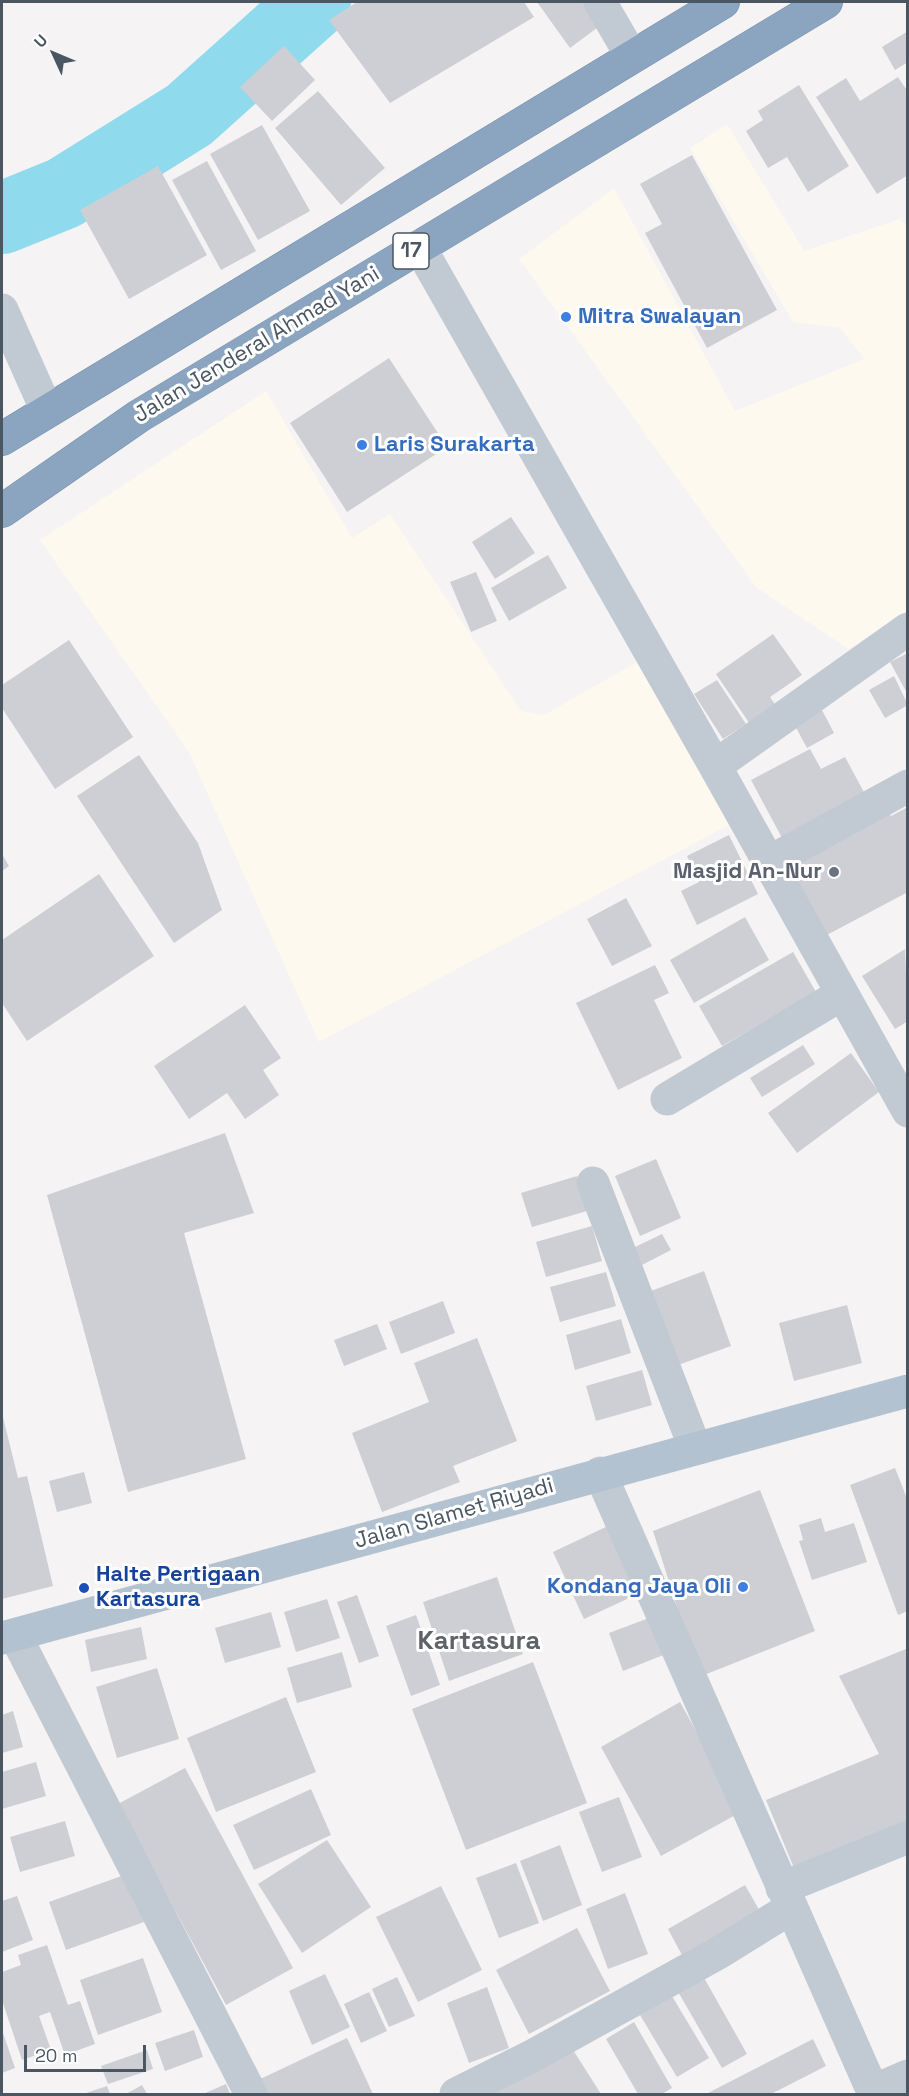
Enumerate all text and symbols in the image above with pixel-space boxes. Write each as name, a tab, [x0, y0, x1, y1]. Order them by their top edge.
north arrow	[24, 24, 84, 84]
text: U	[29, 30, 52, 52]
road number: 17	[393, 233, 429, 269]
street label: Jalan Jenderal Ahmad Yani	[129, 261, 385, 429]
place label: Mitra Swalayan	[578, 304, 741, 330]
marker: Mitra Swalayan	[559, 310, 573, 324]
place label: Laris Surakarta	[374, 432, 535, 458]
marker: Laris Surakarta	[355, 438, 369, 452]
place label: Masjid An-Nur	[673, 859, 822, 885]
marker: Masjid An-Nur	[827, 865, 841, 879]
street label: Jalan Slamet Riyadi	[351, 1473, 557, 1555]
place label: Halte Pertigaan Kartasura	[96, 1562, 260, 1614]
place label: Kondang Jaya Oli	[547, 1574, 731, 1600]
marker: Kondang Jaya Oli	[736, 1580, 750, 1594]
marker: Halte Pertigaan Kartasura	[77, 1581, 91, 1595]
district label: Kartasura	[417, 1626, 541, 1658]
scale bar	[27, 2033, 148, 2071]
text: 20 m	[35, 2044, 78, 2067]

